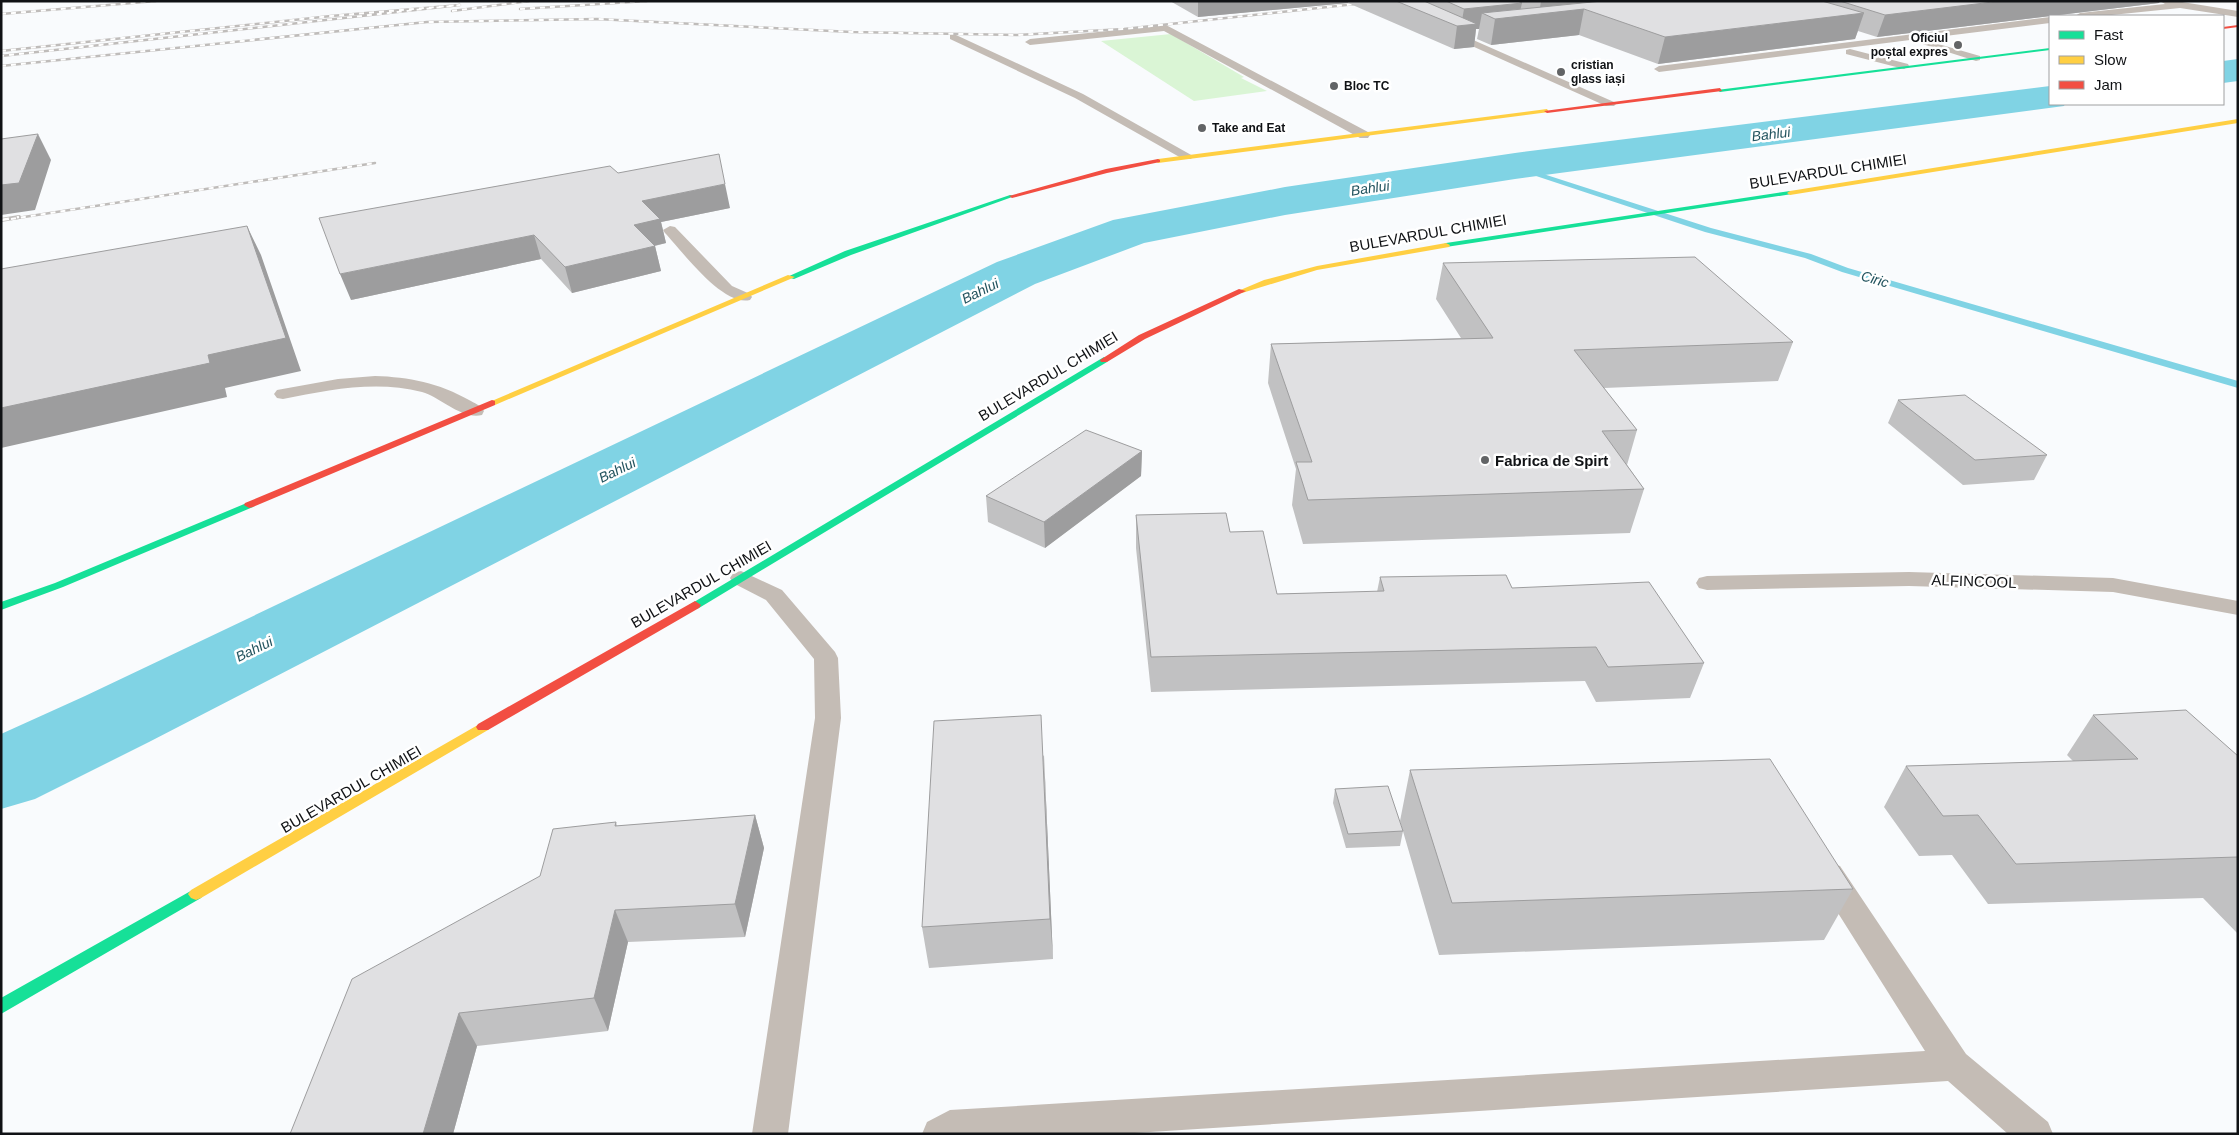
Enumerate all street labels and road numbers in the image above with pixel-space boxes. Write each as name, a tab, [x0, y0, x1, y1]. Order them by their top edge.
street label: BULEVARDUL CHIMIEI	[1748, 150, 1908, 192]
street label: BULEVARDUL CHIMIEI	[1348, 211, 1508, 255]
street label: BULEVARDUL CHIMIEI	[975, 328, 1121, 424]
street label: BULEVARDUL CHIMIEI	[628, 537, 774, 631]
street label: ALFINCOOL	[1931, 571, 2017, 591]
street label: BULEVARDUL CHIMIEI	[278, 742, 424, 836]

